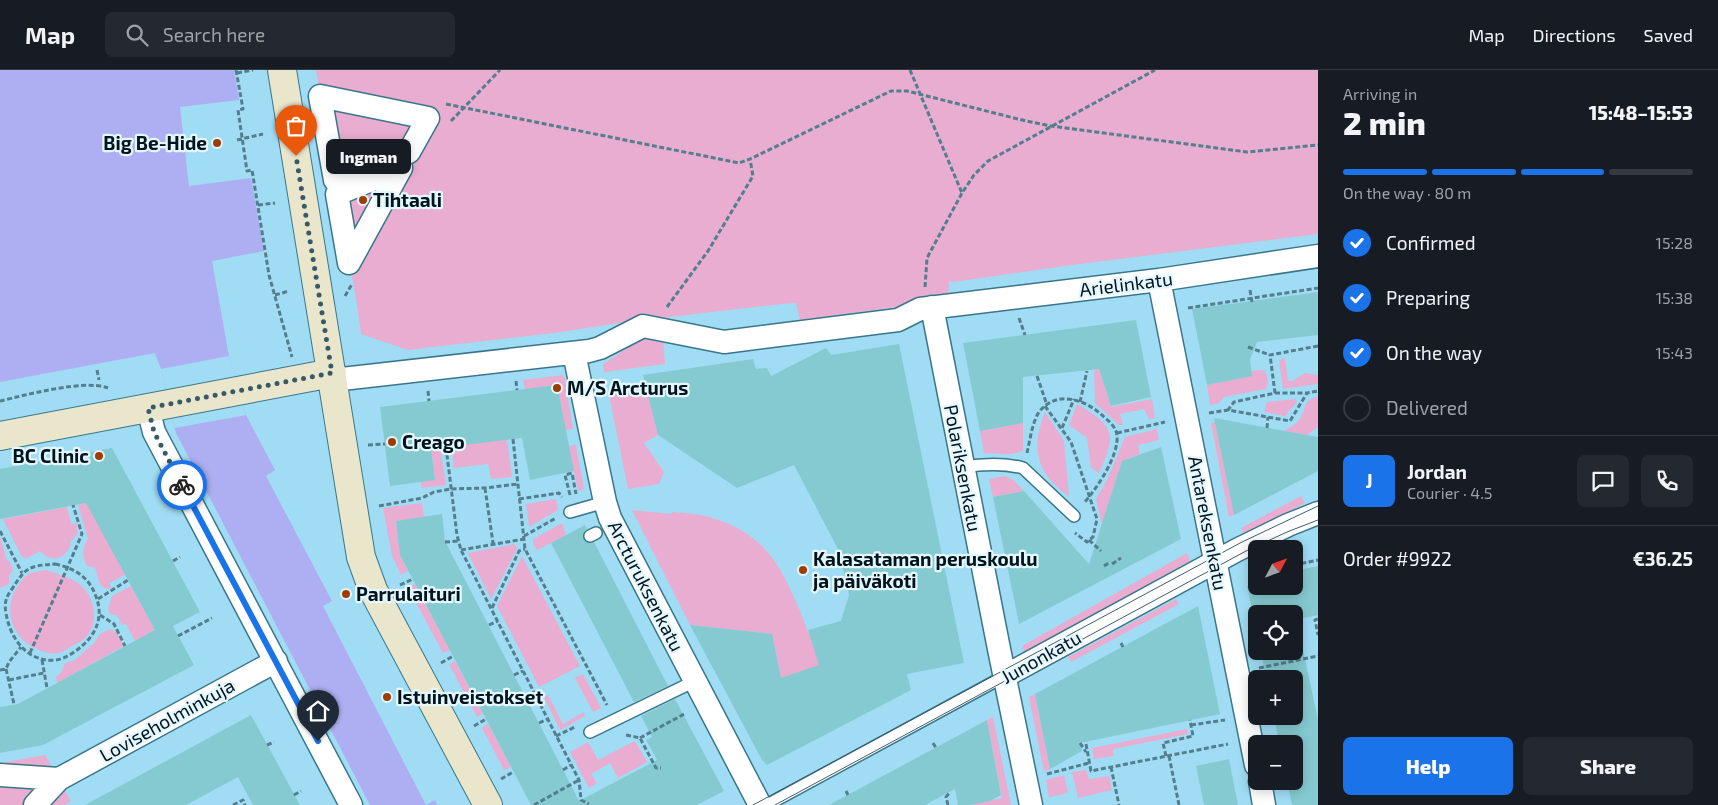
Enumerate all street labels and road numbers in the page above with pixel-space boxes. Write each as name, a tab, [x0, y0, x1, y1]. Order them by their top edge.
street label: Arielinkatu	[1078, 266, 1174, 301]
street label: Polariksenkatu	[940, 402, 987, 533]
street label: Antareksenkatu	[1184, 454, 1233, 592]
street label: Arcturuksenkatu	[604, 517, 689, 655]
street label: Junonkatu	[997, 625, 1085, 688]
street label: Loviseholminkuja	[95, 673, 238, 766]

